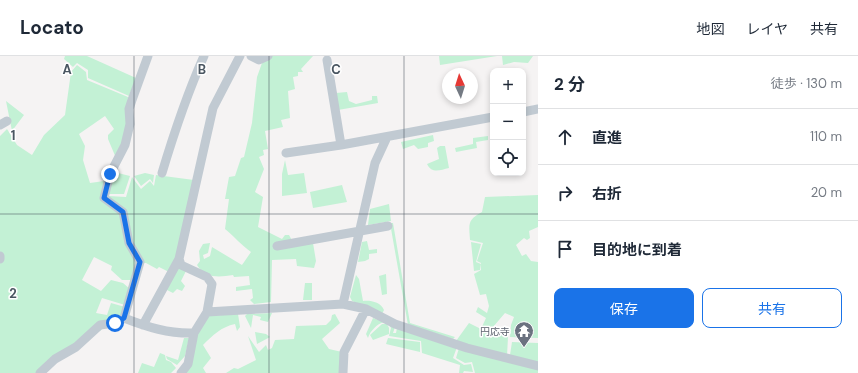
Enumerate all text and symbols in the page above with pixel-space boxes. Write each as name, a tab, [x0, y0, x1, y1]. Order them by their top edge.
text: Locato	[20, 15, 84, 40]
text: 地図	[696, 20, 724, 38]
text: レイヤ	[746, 20, 788, 38]
text: 共有	[810, 20, 838, 38]
text: A	[62, 61, 72, 78]
text: B	[198, 61, 206, 78]
text: C	[331, 61, 341, 78]
north arrow	[442, 68, 478, 104]
map controls	[490, 68, 526, 176]
button: +	[490, 68, 526, 104]
text: 2 分	[554, 73, 585, 95]
text: 徒歩 · 130 m	[771, 75, 842, 92]
button: −	[490, 104, 526, 140]
icon: ahead	[554, 126, 576, 148]
text: 1	[11, 127, 15, 144]
text: 直進	[592, 128, 622, 148]
text: 110 m	[810, 128, 842, 145]
button: locate	[490, 140, 526, 176]
route end	[101, 165, 119, 183]
icon: right	[554, 182, 576, 204]
text: 右折	[592, 184, 622, 204]
text: 20 m	[811, 184, 842, 201]
icon: arrive	[554, 238, 576, 260]
text: 目的地に到着	[592, 240, 682, 260]
text: 2	[9, 285, 17, 302]
button: 保存	[554, 288, 694, 328]
button: 共有	[702, 288, 842, 328]
route start	[106, 314, 124, 332]
temple icon: 円応寺	[513, 320, 535, 348]
place label: 円応寺	[480, 325, 510, 338]

